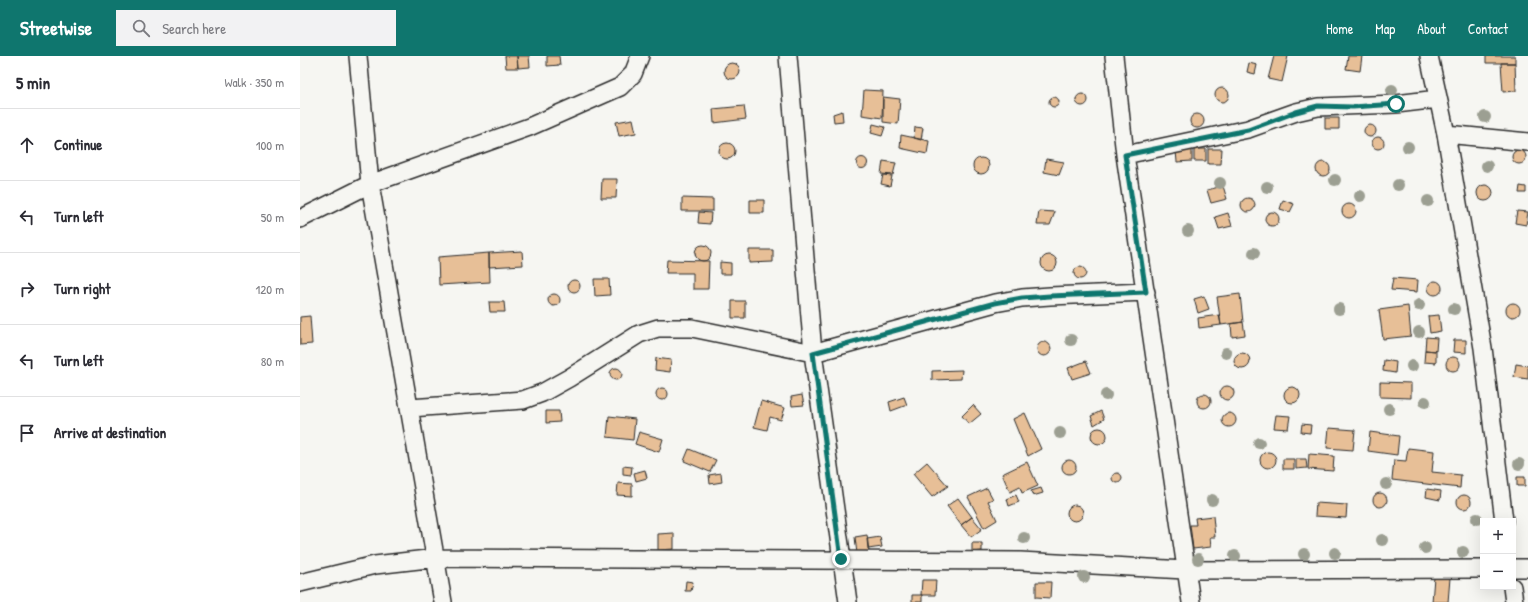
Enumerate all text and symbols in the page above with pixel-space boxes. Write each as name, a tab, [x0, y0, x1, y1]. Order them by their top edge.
search box	[116, 10, 396, 46]
text: Streetwise	[20, 15, 92, 41]
icon: search	[130, 17, 152, 39]
text: Search here	[162, 18, 226, 39]
text: Home	[1326, 19, 1353, 38]
text: Map	[1375, 19, 1395, 38]
text: About	[1417, 19, 1446, 38]
text: Contact	[1468, 19, 1508, 38]
text: 5 min	[16, 71, 50, 94]
text: Walk · 350 m	[224, 73, 284, 91]
route start	[1387, 95, 1405, 113]
icon: ahead	[16, 134, 38, 156]
text: Continue	[54, 134, 102, 155]
text: 100 m	[256, 136, 284, 154]
icon: left	[16, 206, 38, 228]
text: Turn left	[54, 206, 104, 227]
text: 50 m	[261, 208, 284, 226]
icon: right	[16, 278, 38, 300]
text: Turn right	[54, 278, 110, 299]
text: 120 m	[256, 280, 284, 298]
icon: left	[16, 350, 38, 372]
text: Turn left	[54, 350, 104, 371]
text: 80 m	[261, 352, 284, 370]
icon: arrive	[16, 422, 38, 444]
text: Arrive at destination	[54, 422, 166, 443]
map controls	[1480, 518, 1516, 590]
button: +	[1480, 518, 1516, 554]
route end	[832, 550, 850, 568]
button: −	[1480, 554, 1516, 590]

